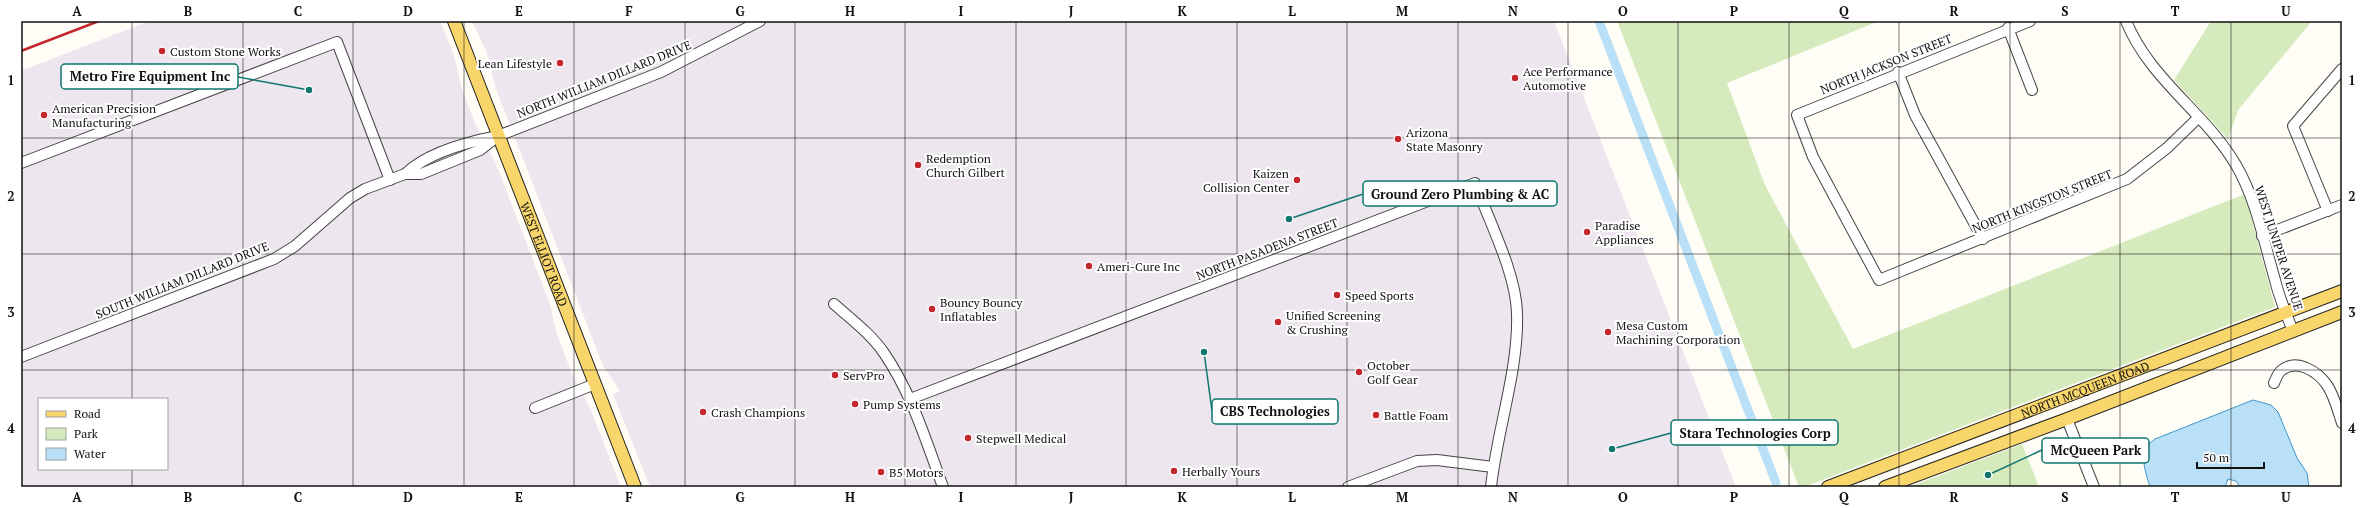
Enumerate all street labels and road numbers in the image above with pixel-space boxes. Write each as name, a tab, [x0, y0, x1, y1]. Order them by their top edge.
street label: NORTH JACKSON STREET	[1818, 30, 1955, 97]
street label: NORTH WILLIAM DILLARD DRIVE	[515, 37, 693, 121]
street label: NORTH KINGSTON STREET	[1970, 166, 2115, 236]
street label: WEST JUNIPER AVENUE	[2252, 184, 2306, 312]
street label: WEST ELLIOT ROAD	[518, 200, 572, 308]
street label: NORTH PASADENA STREET	[1194, 215, 1341, 283]
street label: SOUTH WILLIAM DILLARD DRIVE	[93, 238, 271, 322]
street label: NORTH MCQUEEN ROAD	[2018, 358, 2151, 420]

